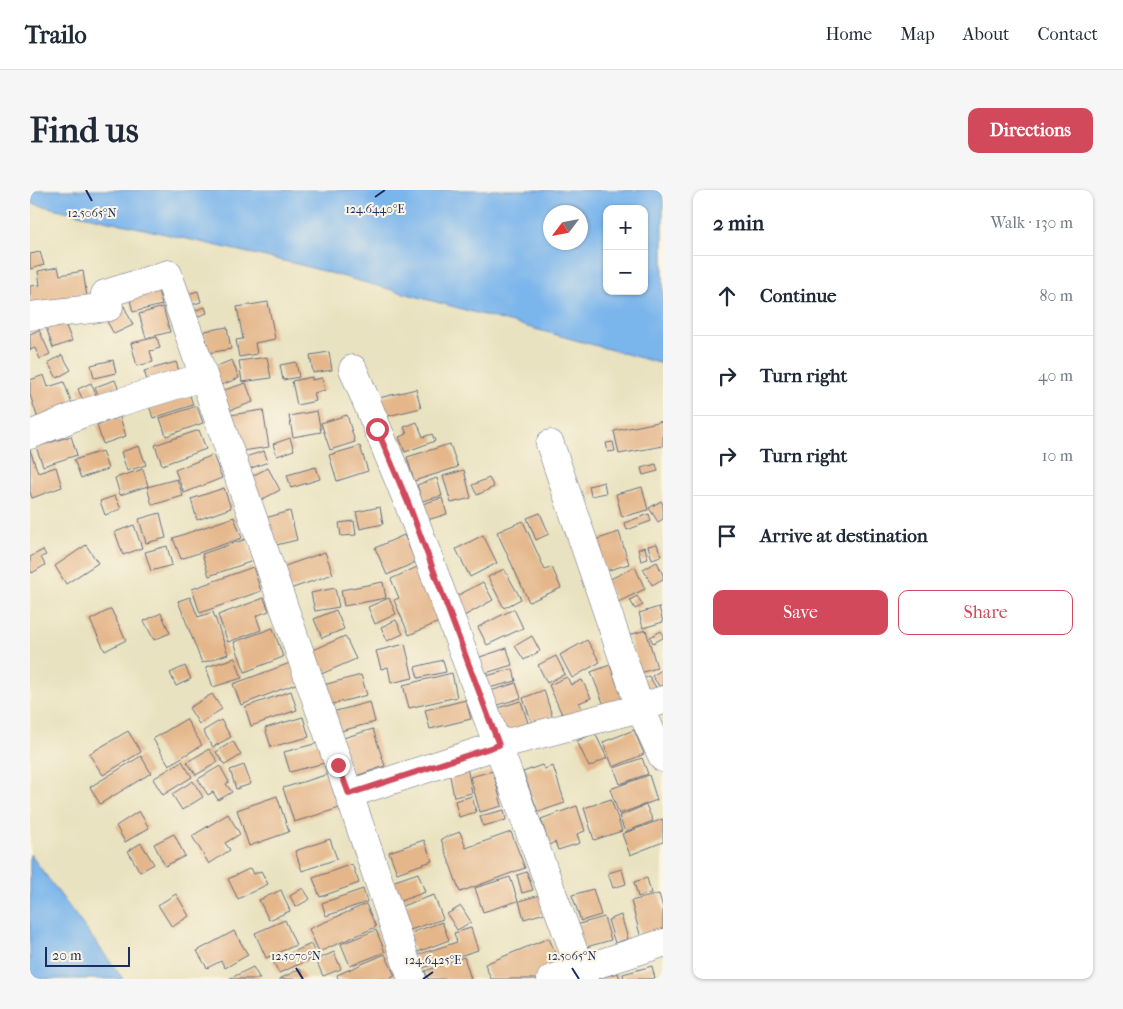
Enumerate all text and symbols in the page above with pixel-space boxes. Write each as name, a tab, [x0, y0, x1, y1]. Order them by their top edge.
text: Trailo	[25, 21, 87, 49]
text: Home	[825, 24, 872, 45]
text: Map	[900, 24, 935, 45]
text: About	[963, 24, 1009, 45]
text: Contact	[1037, 24, 1098, 45]
button: Directions	[968, 108, 1093, 153]
text: Find us	[30, 110, 139, 151]
text: 124.6440°E	[345, 202, 405, 216]
north arrow	[543, 205, 588, 250]
map controls	[603, 205, 648, 295]
button: +	[603, 205, 648, 250]
text: 12.5065°N	[67, 206, 117, 220]
text: 2 min	[713, 211, 764, 235]
text: Walk · 130 m	[990, 213, 1073, 232]
button: −	[603, 250, 648, 295]
icon: ahead	[713, 282, 741, 310]
text: Continue	[760, 285, 836, 307]
text: 80 m	[1039, 286, 1073, 305]
icon: right	[713, 362, 741, 390]
text: Turn right	[760, 365, 847, 387]
text: 40 m	[1038, 366, 1073, 385]
route start	[366, 418, 389, 441]
icon: right	[713, 442, 741, 470]
text: Turn right	[760, 445, 847, 467]
text: 10 m	[1042, 446, 1073, 465]
icon: arrive	[713, 522, 741, 550]
text: Arrive at destination	[760, 525, 928, 547]
button: Save	[713, 590, 888, 635]
button: Share	[898, 590, 1073, 635]
route end	[327, 754, 350, 777]
scale bar	[45, 944, 130, 967]
text: 20 m	[52, 947, 82, 964]
text: 12.5070°N	[271, 949, 321, 963]
text: 12.5065°N	[547, 949, 597, 963]
text: 124.6425°E	[405, 953, 461, 967]

